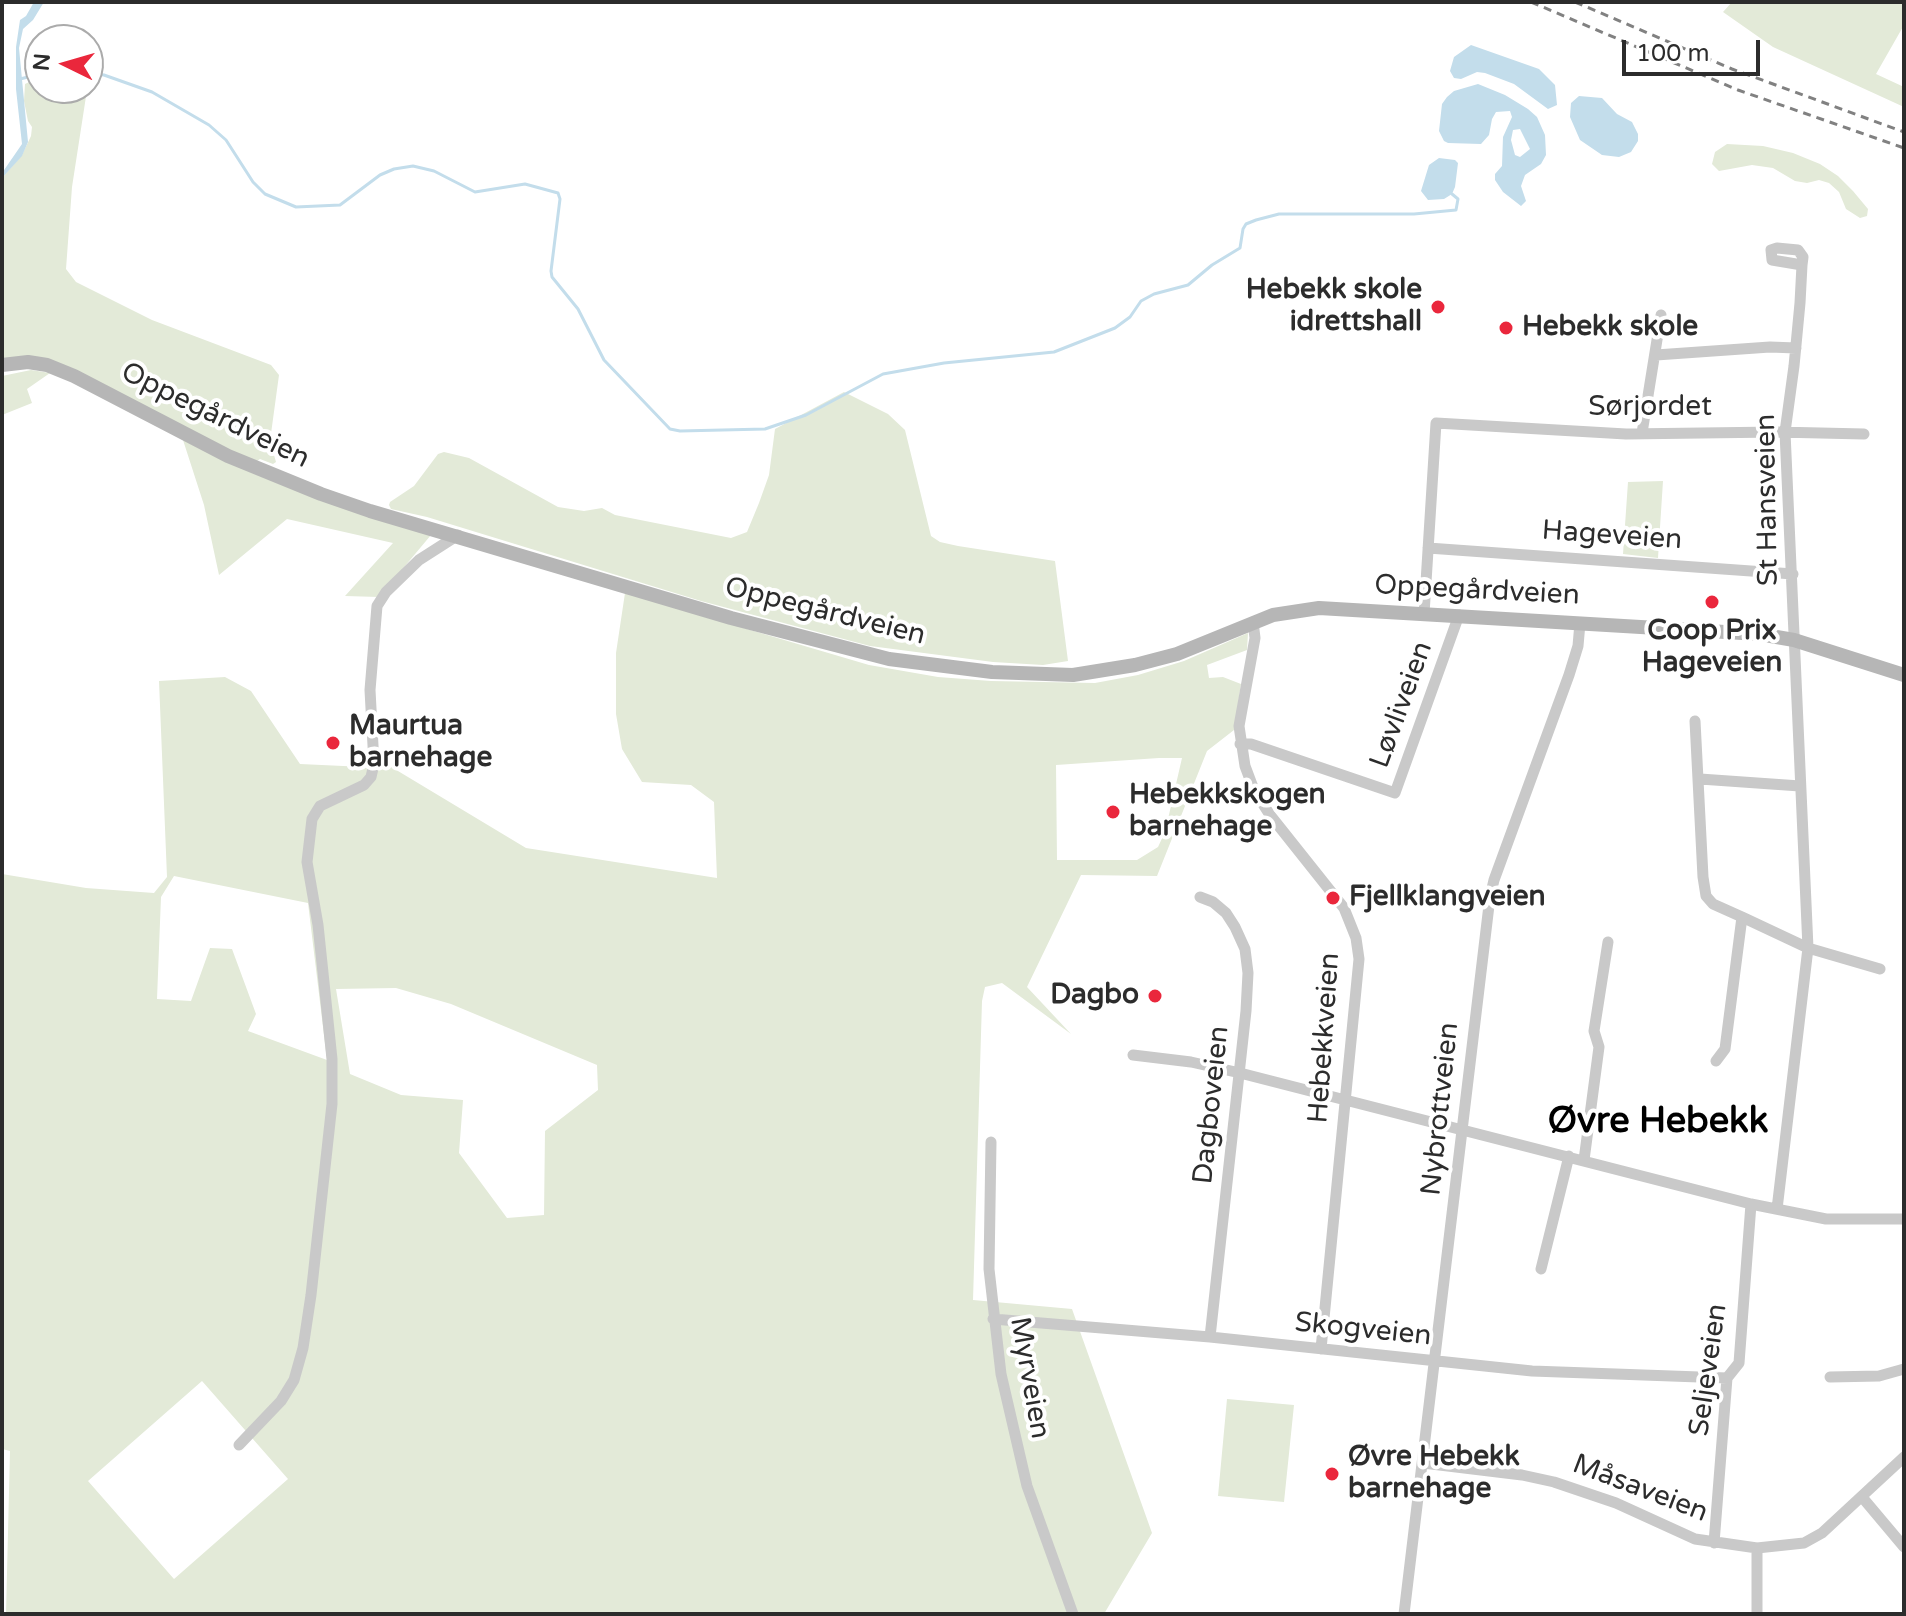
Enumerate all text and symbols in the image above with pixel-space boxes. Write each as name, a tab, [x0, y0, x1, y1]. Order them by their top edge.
north arrow	[24, 24, 104, 104]
scale bar	[1626, 24, 1764, 74]
text: 100 m	[1636, 39, 1710, 68]
text: N	[28, 52, 56, 72]
place label: Hebekk skole idrettshall	[1246, 274, 1422, 340]
marker: Hebekk skole idrettshall	[1429, 298, 1447, 316]
place label: Hebekk skole	[1522, 311, 1698, 345]
marker: Hebekk skole	[1497, 319, 1515, 337]
street label: Oppegårdveien	[115, 356, 315, 476]
street label: Sørjordet	[1588, 391, 1712, 425]
street label: St Hansveien	[1750, 414, 1786, 586]
street label: Hageveien	[1541, 514, 1683, 558]
street label: Oppegårdveien	[1374, 569, 1580, 613]
street label: Oppegårdveien	[721, 571, 929, 653]
marker: Coop Prix Hageveien	[1703, 593, 1721, 611]
place label: Coop Prix Hageveien	[1642, 615, 1782, 681]
street label: Løvliveien	[1364, 637, 1440, 773]
place label: Maurtua barnehage	[349, 710, 492, 776]
marker: Maurtua barnehage	[324, 734, 342, 752]
place label: Hebekkskogen barnehage	[1129, 779, 1326, 845]
marker: Hebekkskogen barnehage	[1104, 803, 1122, 821]
place label: Fjellklangveien	[1349, 881, 1546, 915]
marker: Fjellklangveien	[1324, 889, 1342, 907]
street label: Hebekkveien	[1302, 952, 1348, 1124]
place label: Dagbo	[1050, 979, 1139, 1013]
marker: Dagbo	[1146, 987, 1164, 1005]
street label: Nybrottveien	[1415, 1021, 1467, 1197]
street label: Dagboveien	[1187, 1024, 1237, 1186]
district label: Øvre Hebekk	[1548, 1101, 1768, 1145]
street label: Seljeveien	[1683, 1302, 1735, 1438]
street label: Skogveien	[1293, 1306, 1433, 1354]
street label: Myrveien	[1002, 1315, 1056, 1441]
place label: Øvre Hebekk barnehage	[1348, 1441, 1520, 1507]
street label: Måsaveien	[1568, 1448, 1712, 1530]
marker: Øvre Hebekk barnehage	[1323, 1465, 1341, 1483]

